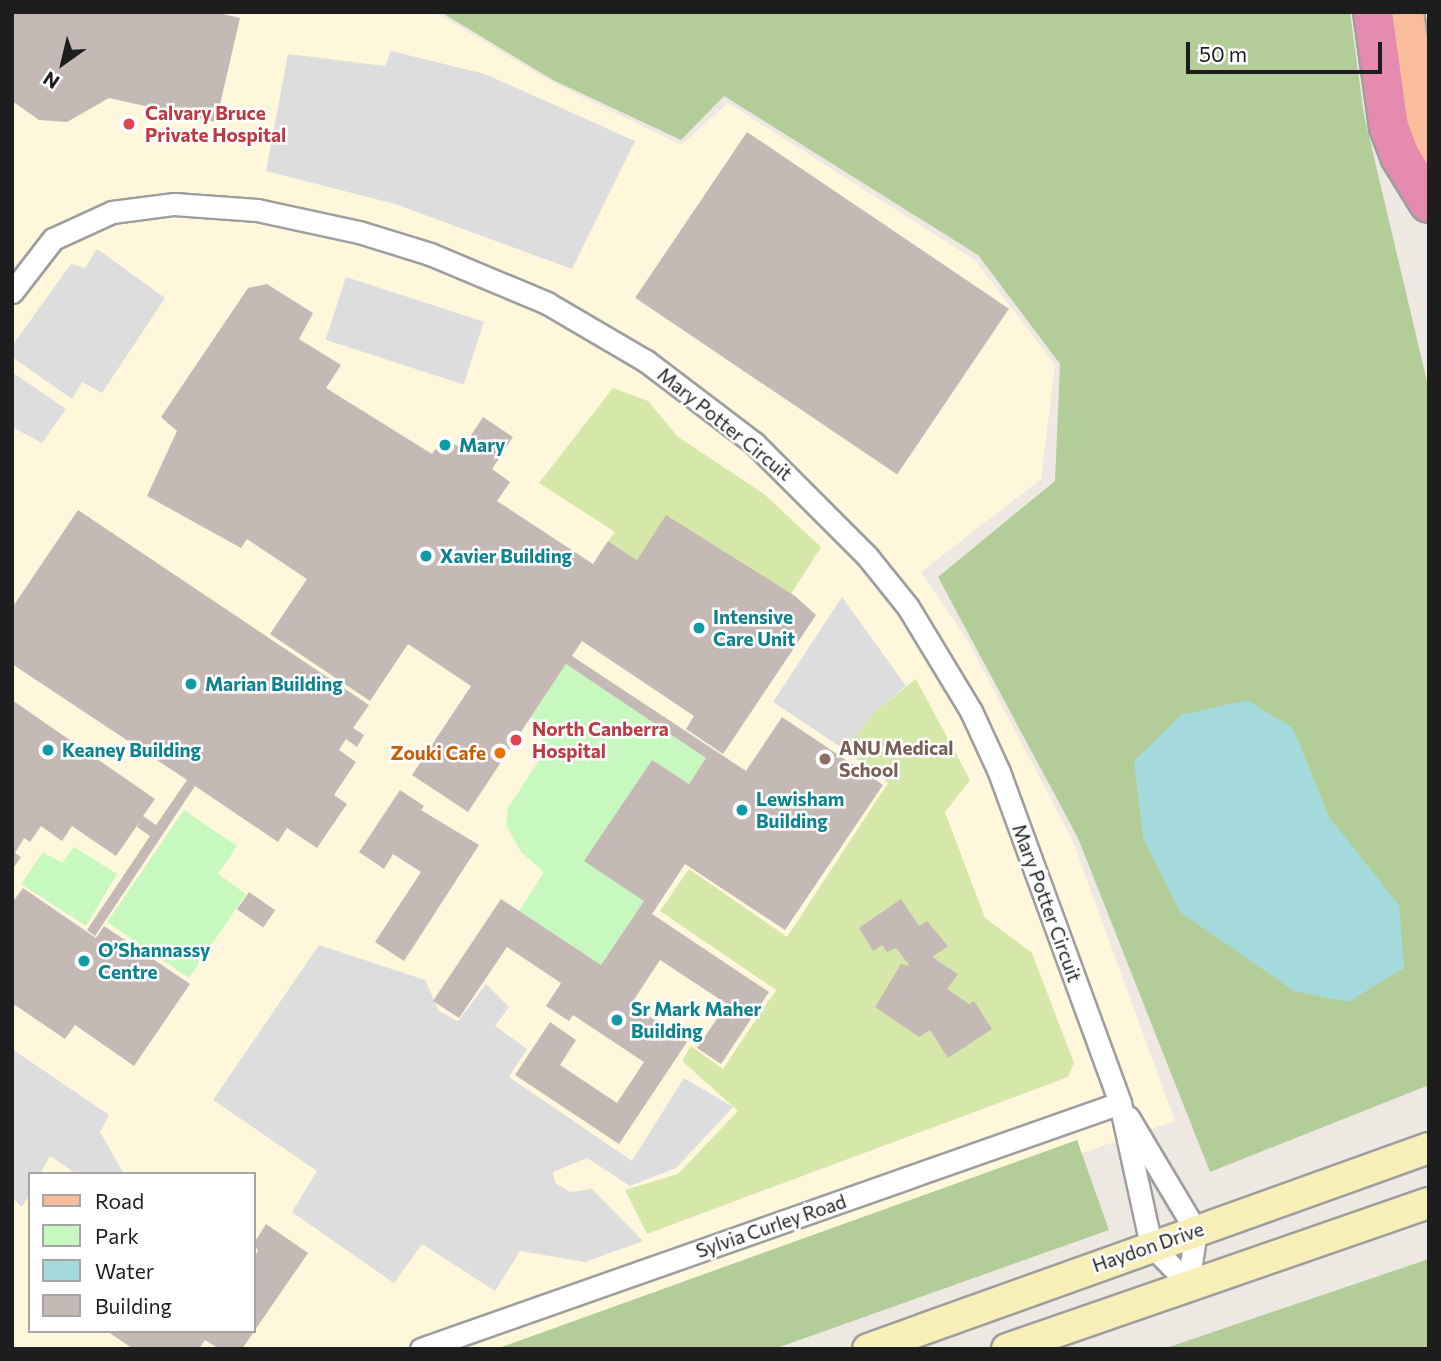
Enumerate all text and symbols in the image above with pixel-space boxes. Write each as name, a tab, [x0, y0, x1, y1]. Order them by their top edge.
north arrow	[28, 28, 98, 98]
scale bar	[1189, 28, 1385, 72]
text: 50 m	[1199, 41, 1247, 66]
text: N	[39, 67, 63, 94]
place label: Calvary Bruce Private Hospital	[145, 102, 286, 146]
marker: Calvary Bruce Private Hospital	[119, 114, 139, 134]
street label: Mary Potter Circuit	[653, 363, 797, 485]
place label: Mary	[459, 434, 505, 456]
marker: Mary	[437, 437, 453, 453]
place label: Xavier Building	[440, 545, 572, 567]
marker: Xavier Building	[418, 548, 434, 564]
place label: Intensive Care Unit	[713, 606, 795, 650]
marker: Intensive Care Unit	[691, 620, 707, 636]
place label: Marian Building	[205, 673, 343, 695]
marker: Marian Building	[183, 676, 199, 692]
place label: North Canberra Hospital	[532, 718, 669, 762]
marker: North Canberra Hospital	[506, 730, 526, 750]
place label: ANU Medical School	[839, 737, 953, 781]
place label: Keaney Building	[62, 739, 201, 761]
marker: Keaney Building	[40, 742, 56, 758]
place label: Zouki Cafe	[390, 742, 486, 764]
marker: Zouki Cafe	[492, 745, 508, 761]
marker: ANU Medical School	[817, 751, 833, 767]
place label: Lewisham Building	[756, 788, 844, 832]
marker: Lewisham Building	[734, 802, 750, 818]
street label: Mary Potter Circuit	[1008, 821, 1086, 985]
place label: O’Shannassy Centre	[98, 939, 211, 983]
marker: O’Shannassy Centre	[76, 953, 92, 969]
place label: Sr Mark Maher Building	[631, 998, 761, 1042]
marker: Sr Mark Maher Building	[609, 1012, 625, 1028]
legend	[28, 1172, 256, 1333]
text: Road	[95, 1188, 144, 1213]
street label: Sylvia Curley Road	[693, 1190, 849, 1262]
street label: Haydon Drive	[1089, 1217, 1207, 1277]
text: Park	[95, 1223, 139, 1248]
text: Water	[95, 1258, 154, 1283]
text: Building	[95, 1293, 172, 1318]

